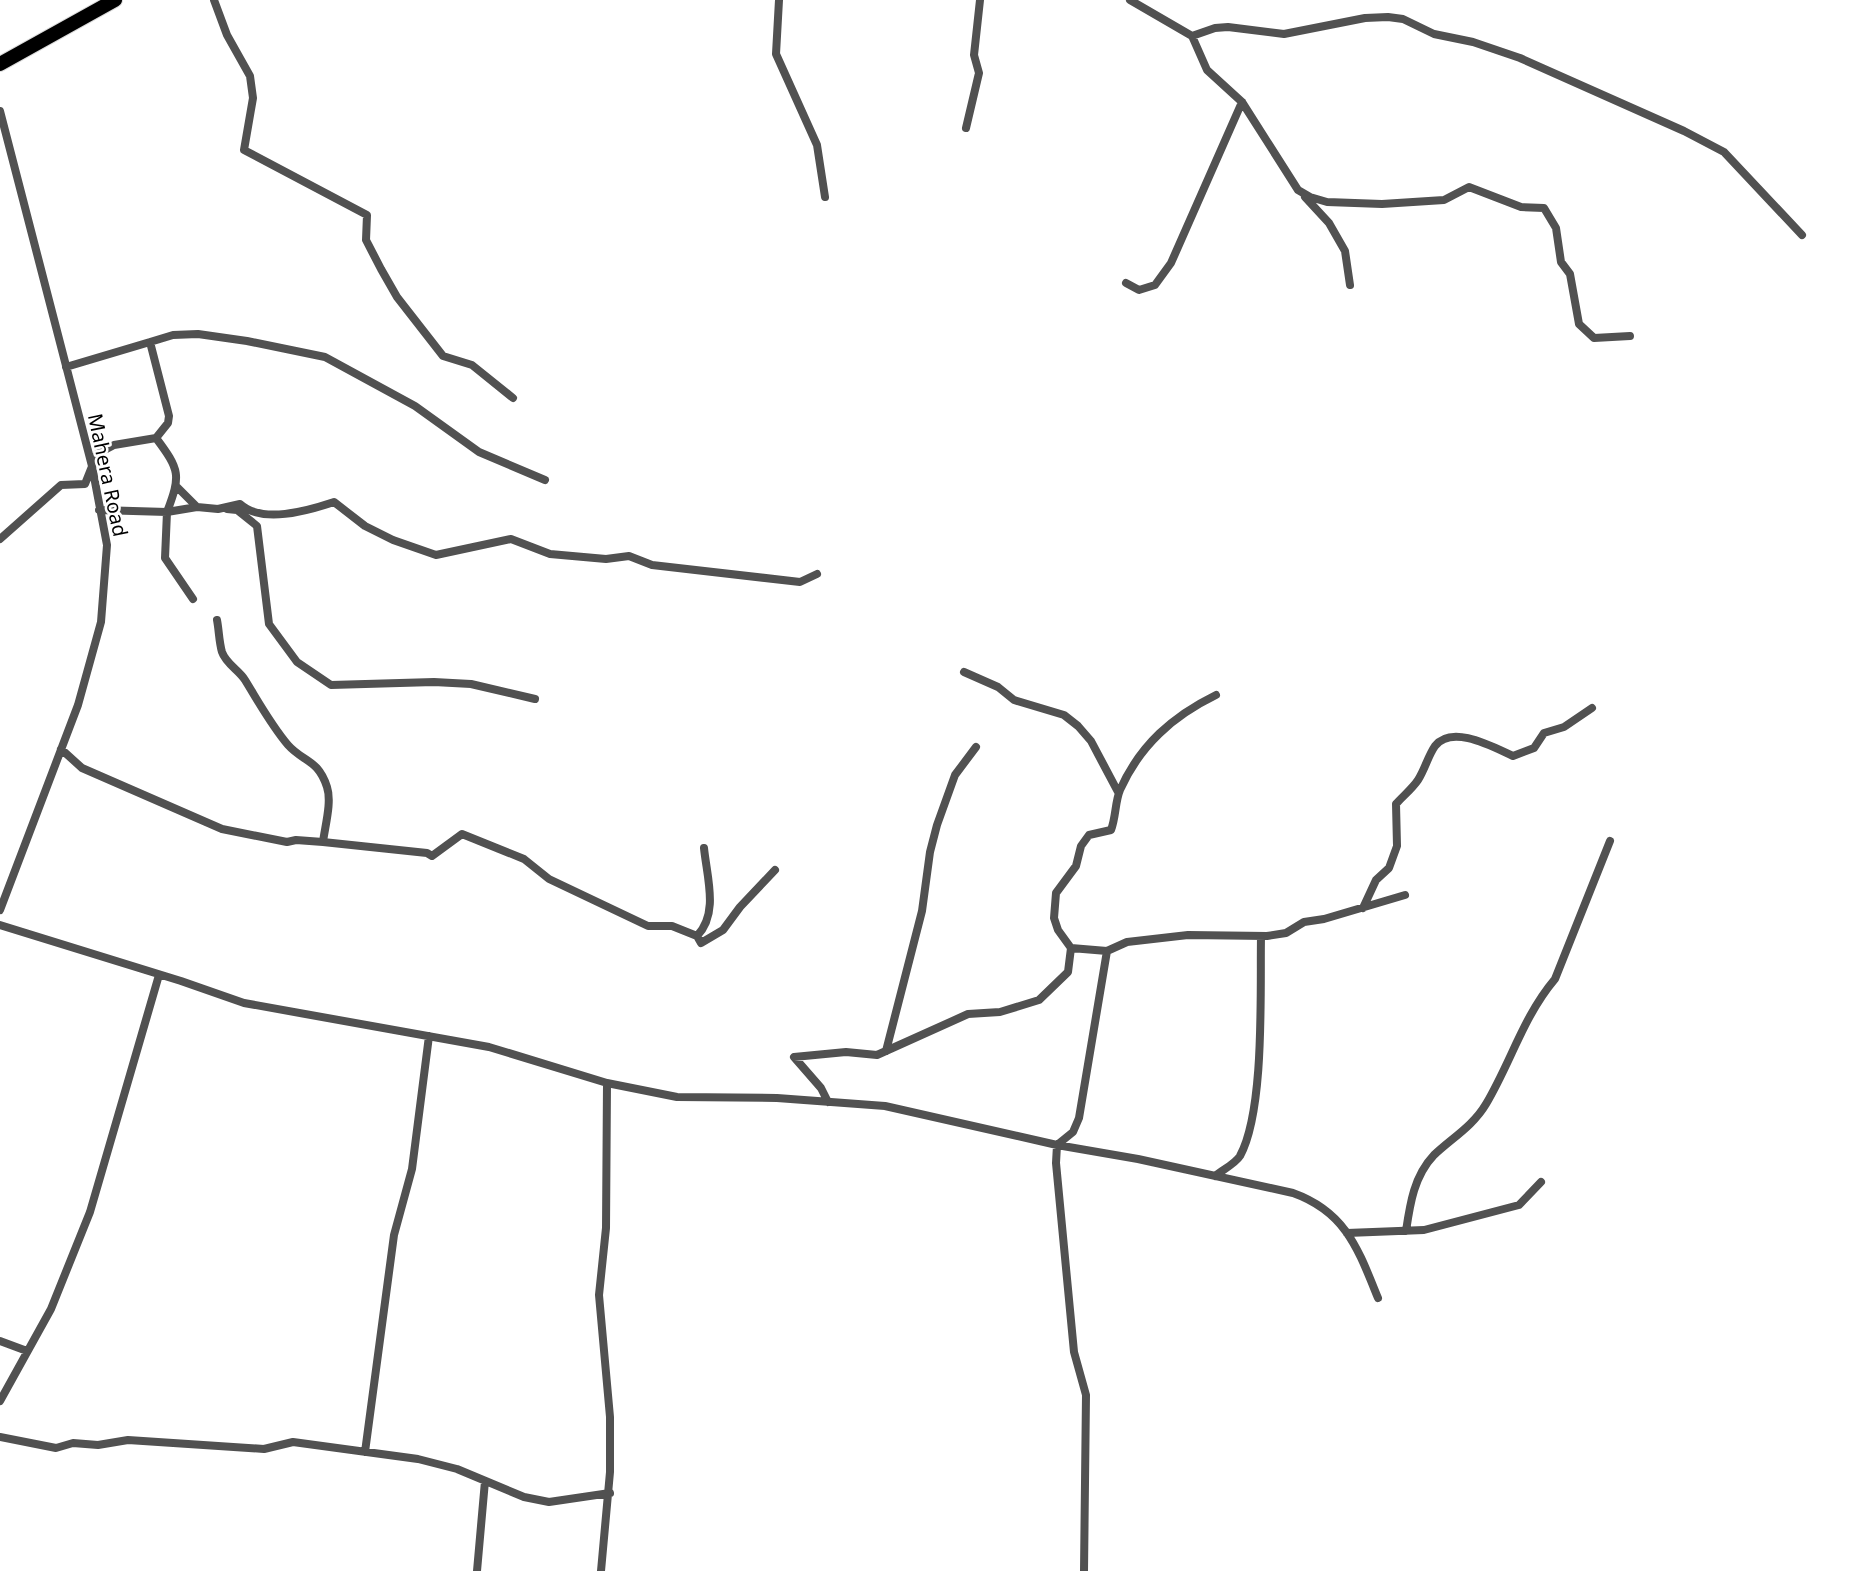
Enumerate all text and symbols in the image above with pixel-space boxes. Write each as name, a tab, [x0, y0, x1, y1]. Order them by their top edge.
street label: Mahera Road	[82, 411, 134, 539]

